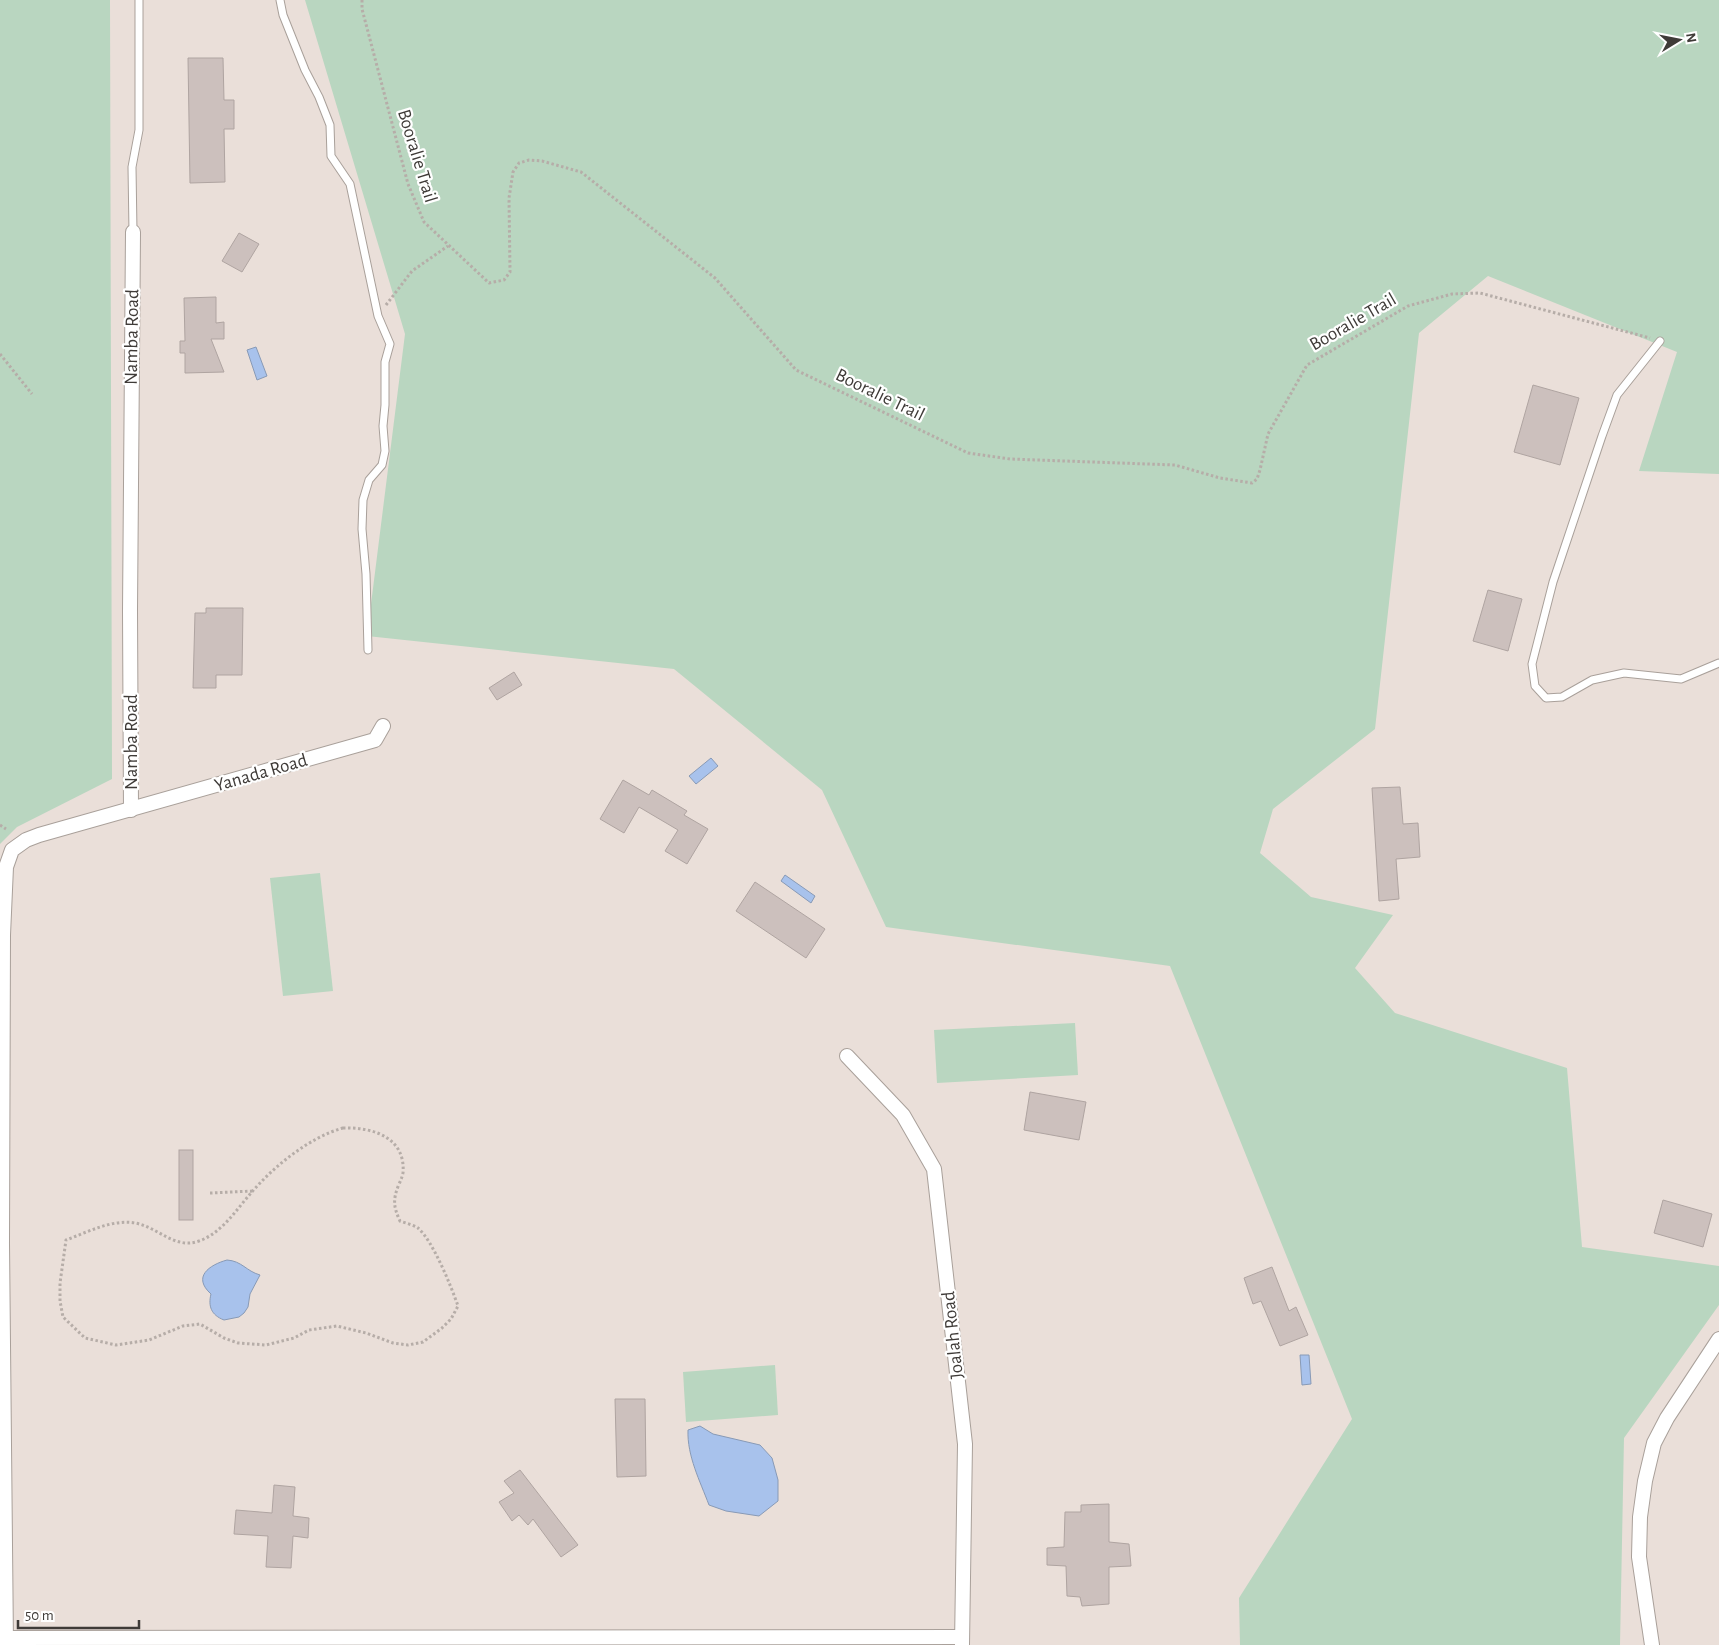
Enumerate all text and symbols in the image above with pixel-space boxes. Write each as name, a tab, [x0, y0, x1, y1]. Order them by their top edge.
north arrow	[1654, 15, 1704, 65]
text: N	[1683, 32, 1699, 44]
street label: Booralie Trail	[394, 107, 440, 205]
street label: Namba Road	[122, 289, 142, 385]
street label: Booralie Trail	[1306, 290, 1400, 354]
street label: Booralie Trail	[832, 365, 928, 425]
street label: Namba Road	[122, 694, 141, 790]
street label: Yanada Road	[212, 751, 310, 795]
street label: Joalah Road	[939, 1290, 967, 1380]
scale bar	[18, 1598, 139, 1630]
text: 50 m	[25, 1608, 54, 1623]

